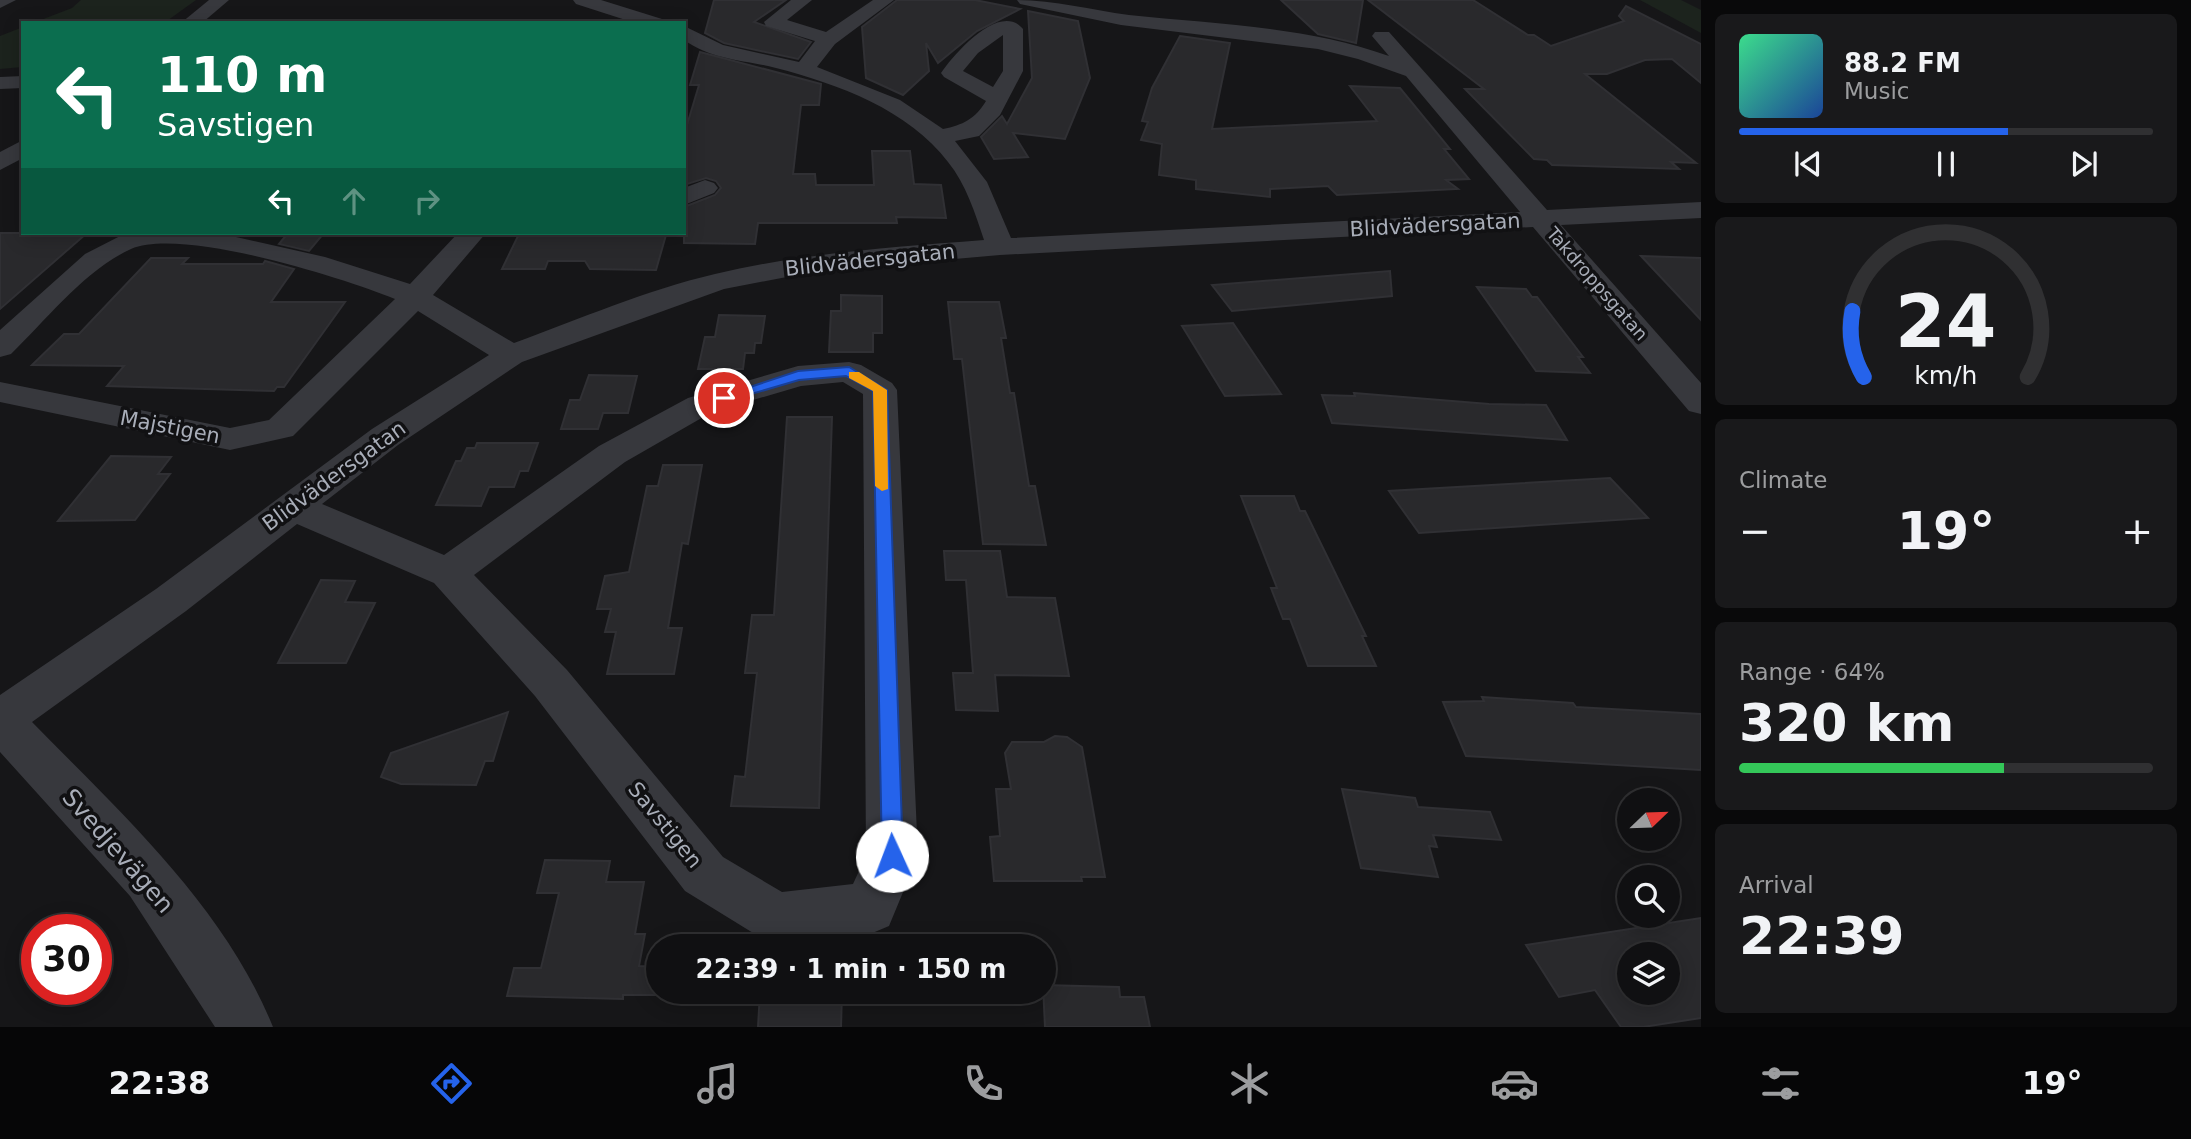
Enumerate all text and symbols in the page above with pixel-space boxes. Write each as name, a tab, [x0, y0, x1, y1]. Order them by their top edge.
text: 110 m	[157, 47, 327, 104]
text: 88.2 FM	[1844, 48, 1961, 78]
icon: left	[42, 49, 133, 140]
text: Music	[1844, 78, 1909, 104]
text: Savstigen	[157, 106, 314, 144]
icon: previous	[1789, 145, 1827, 183]
icon: pause	[1927, 145, 1965, 183]
icon: next	[2065, 145, 2103, 183]
icon: left	[262, 182, 300, 220]
icon: ahead	[335, 182, 373, 220]
icon: right	[408, 182, 446, 220]
street label: Blidvädersgatan	[1349, 209, 1521, 241]
street label: Takdroppsgatan	[1542, 222, 1652, 345]
street label: Blidvädersgatan	[784, 239, 956, 281]
text: 24	[1895, 279, 1997, 364]
text: km/h	[1914, 361, 1978, 390]
pin	[694, 368, 754, 428]
icon: arrive	[705, 379, 743, 417]
street label: Majstigen	[118, 406, 222, 448]
street label: Blidvädersgatan	[258, 416, 410, 536]
text: Climate	[1739, 467, 1828, 493]
text: 19°	[1897, 501, 1995, 561]
text: −	[1739, 509, 1771, 553]
text: +	[2121, 509, 2153, 553]
text: Range · 64%	[1739, 659, 1885, 685]
text: 320 km	[1739, 693, 1954, 753]
street label: Savstigen	[623, 777, 707, 873]
street label: Svedjevägen	[57, 783, 179, 919]
north arrow	[1617, 788, 1680, 850]
map controls	[1617, 788, 1680, 1005]
position arrow	[855, 819, 929, 893]
button: search	[1617, 865, 1680, 928]
text: Arrival	[1739, 872, 1814, 898]
text: 22:39	[1739, 906, 1905, 966]
speed limit sign: 30	[21, 914, 112, 1005]
button: layers	[1617, 942, 1680, 1005]
text: 22:39 · 1 min · 150 m	[696, 954, 1006, 984]
icon: directions	[427, 1059, 476, 1108]
icon: music	[693, 1059, 742, 1108]
icon: phone	[959, 1059, 1008, 1108]
icon: climate	[1225, 1059, 1274, 1108]
icon: car	[1490, 1059, 1539, 1108]
icon: filters	[1756, 1059, 1805, 1108]
text: 22:38	[108, 1064, 210, 1102]
text: 19°	[2022, 1064, 2082, 1102]

